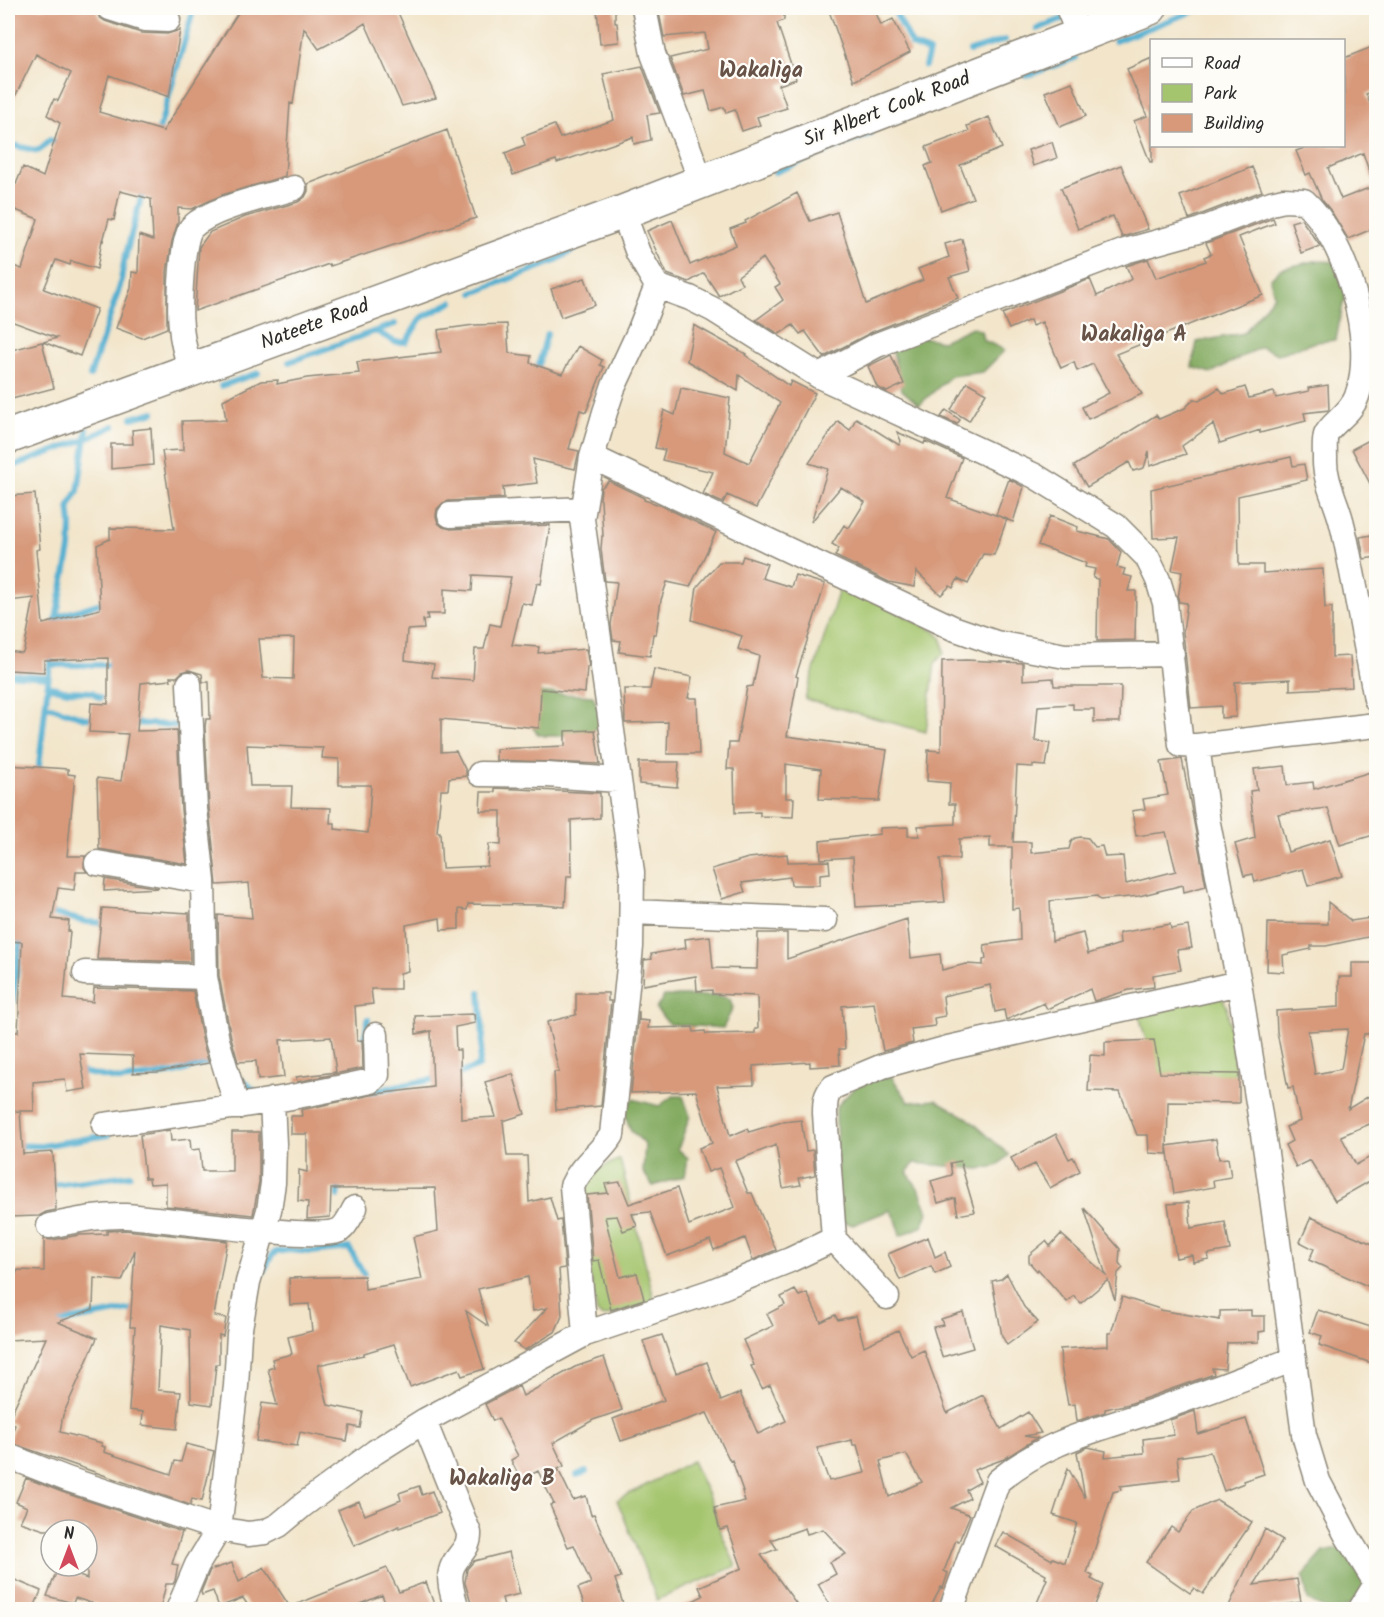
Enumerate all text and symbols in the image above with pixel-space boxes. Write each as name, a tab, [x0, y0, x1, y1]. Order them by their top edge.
legend	[1150, 39, 1345, 147]
text: Road	[1204, 50, 1241, 79]
district label: Wakaliga	[719, 54, 803, 89]
street label: Sir Albert Cook Road	[799, 63, 976, 157]
text: Park	[1204, 80, 1237, 109]
text: Building	[1204, 110, 1264, 139]
street label: Nateete Road	[256, 290, 375, 359]
district label: Wakaliga A	[1081, 318, 1187, 353]
district label: Wakaliga B	[449, 1462, 555, 1497]
north arrow	[39, 1518, 99, 1578]
text: N	[64, 1522, 74, 1547]

